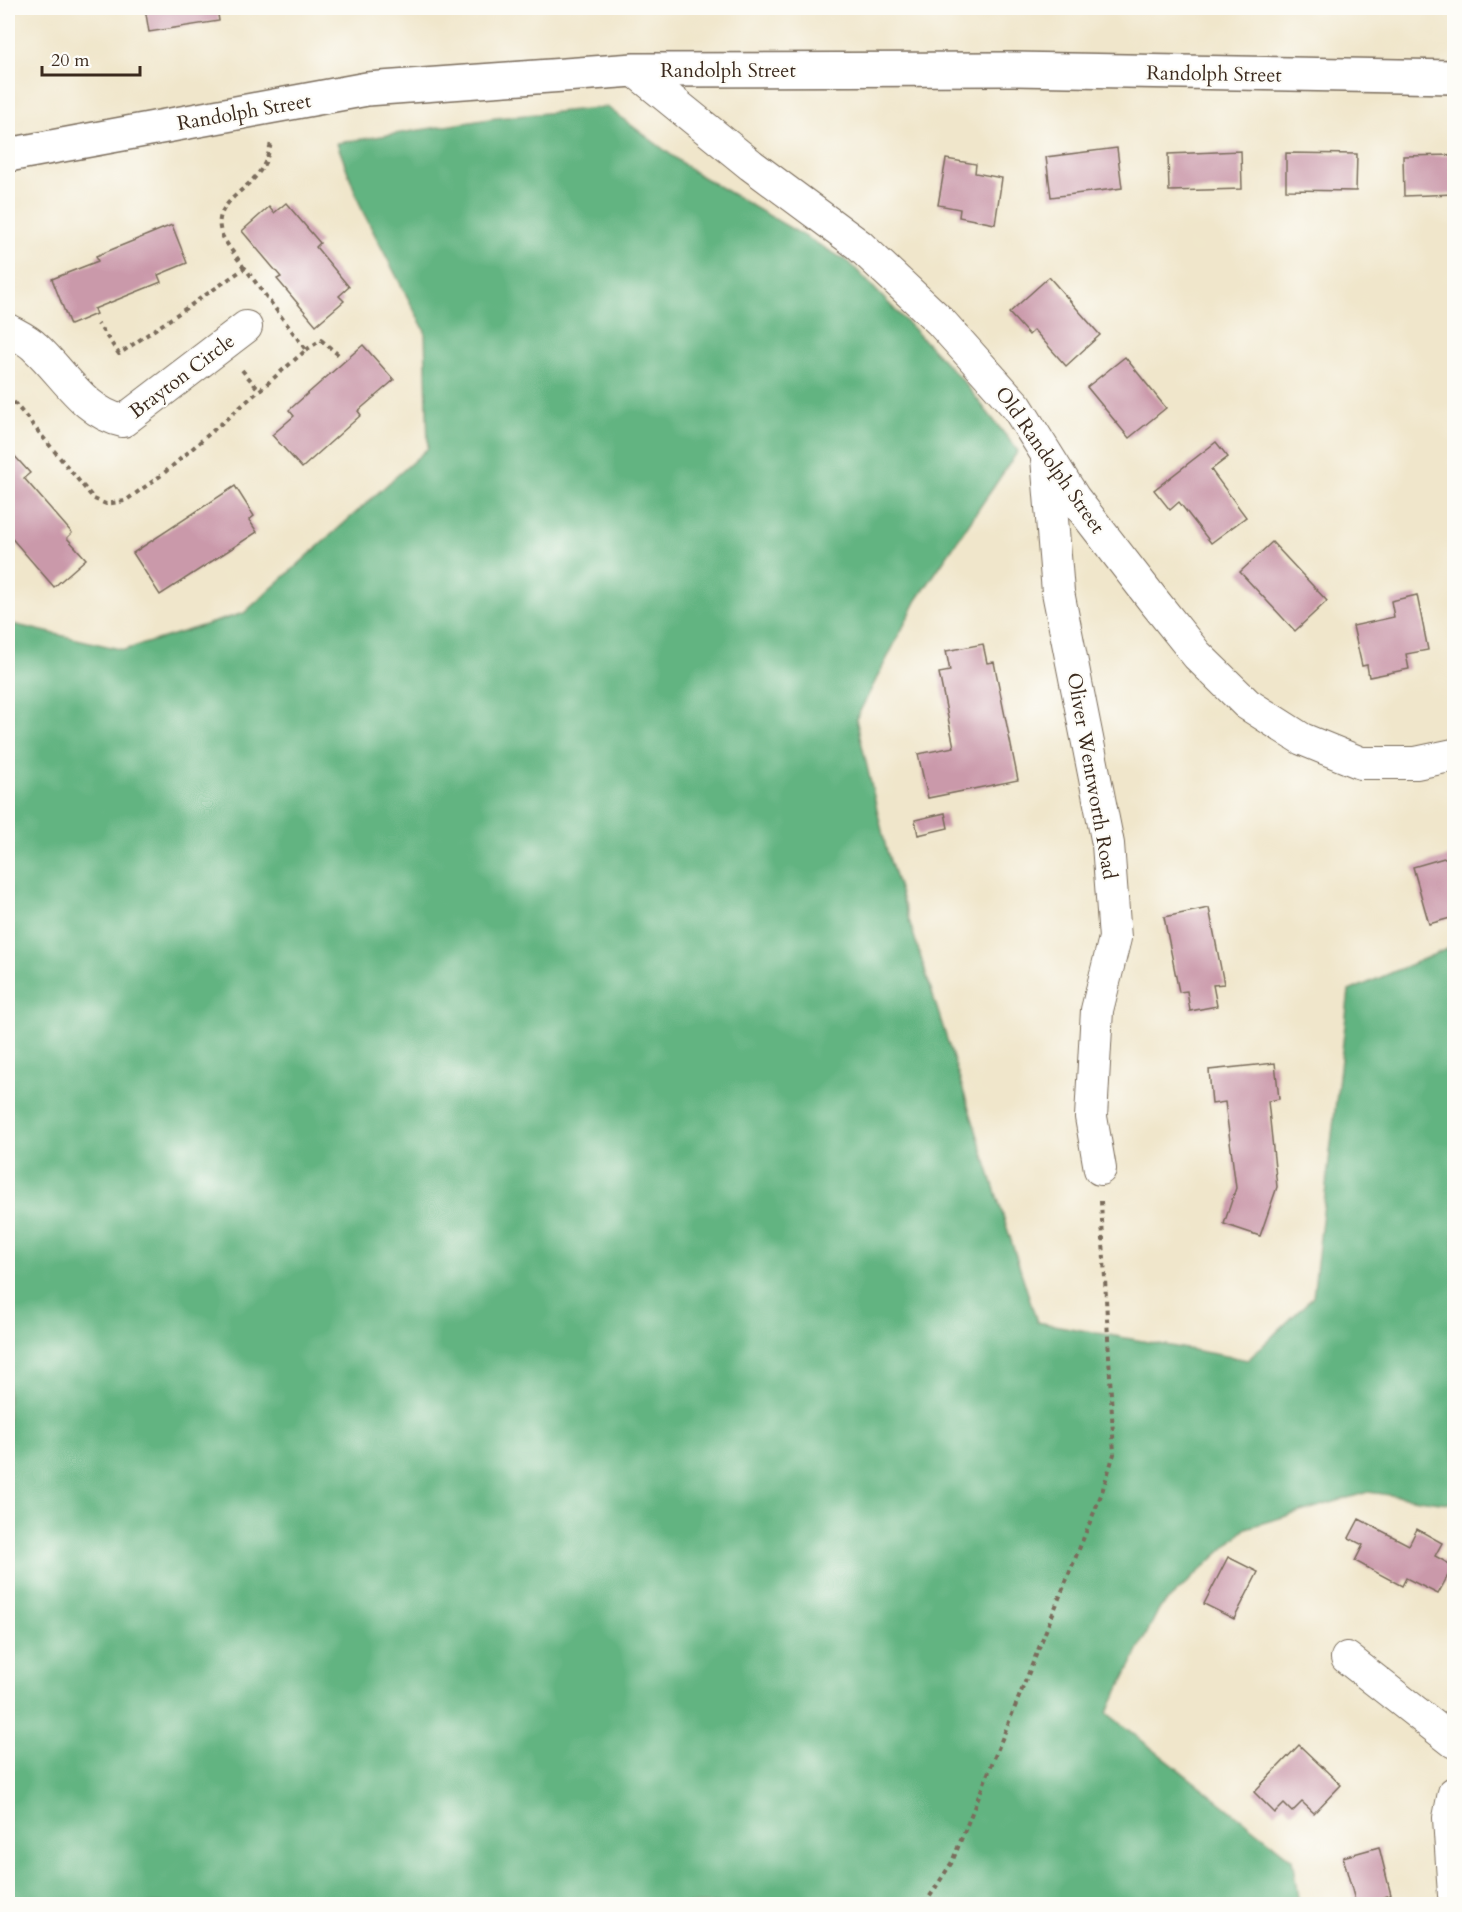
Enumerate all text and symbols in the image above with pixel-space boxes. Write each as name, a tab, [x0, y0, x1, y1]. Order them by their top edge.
scale bar	[42, 39, 140, 77]
text: 20 m	[51, 48, 90, 73]
street label: Randolph Street	[660, 57, 796, 84]
street label: Randolph Street	[1146, 59, 1283, 89]
street label: Randolph Street	[175, 87, 314, 137]
street label: Brayton Circle	[124, 327, 240, 425]
street label: Old Randolph Street	[989, 381, 1111, 540]
street label: Oliver Wentworth Road	[1061, 671, 1124, 882]

